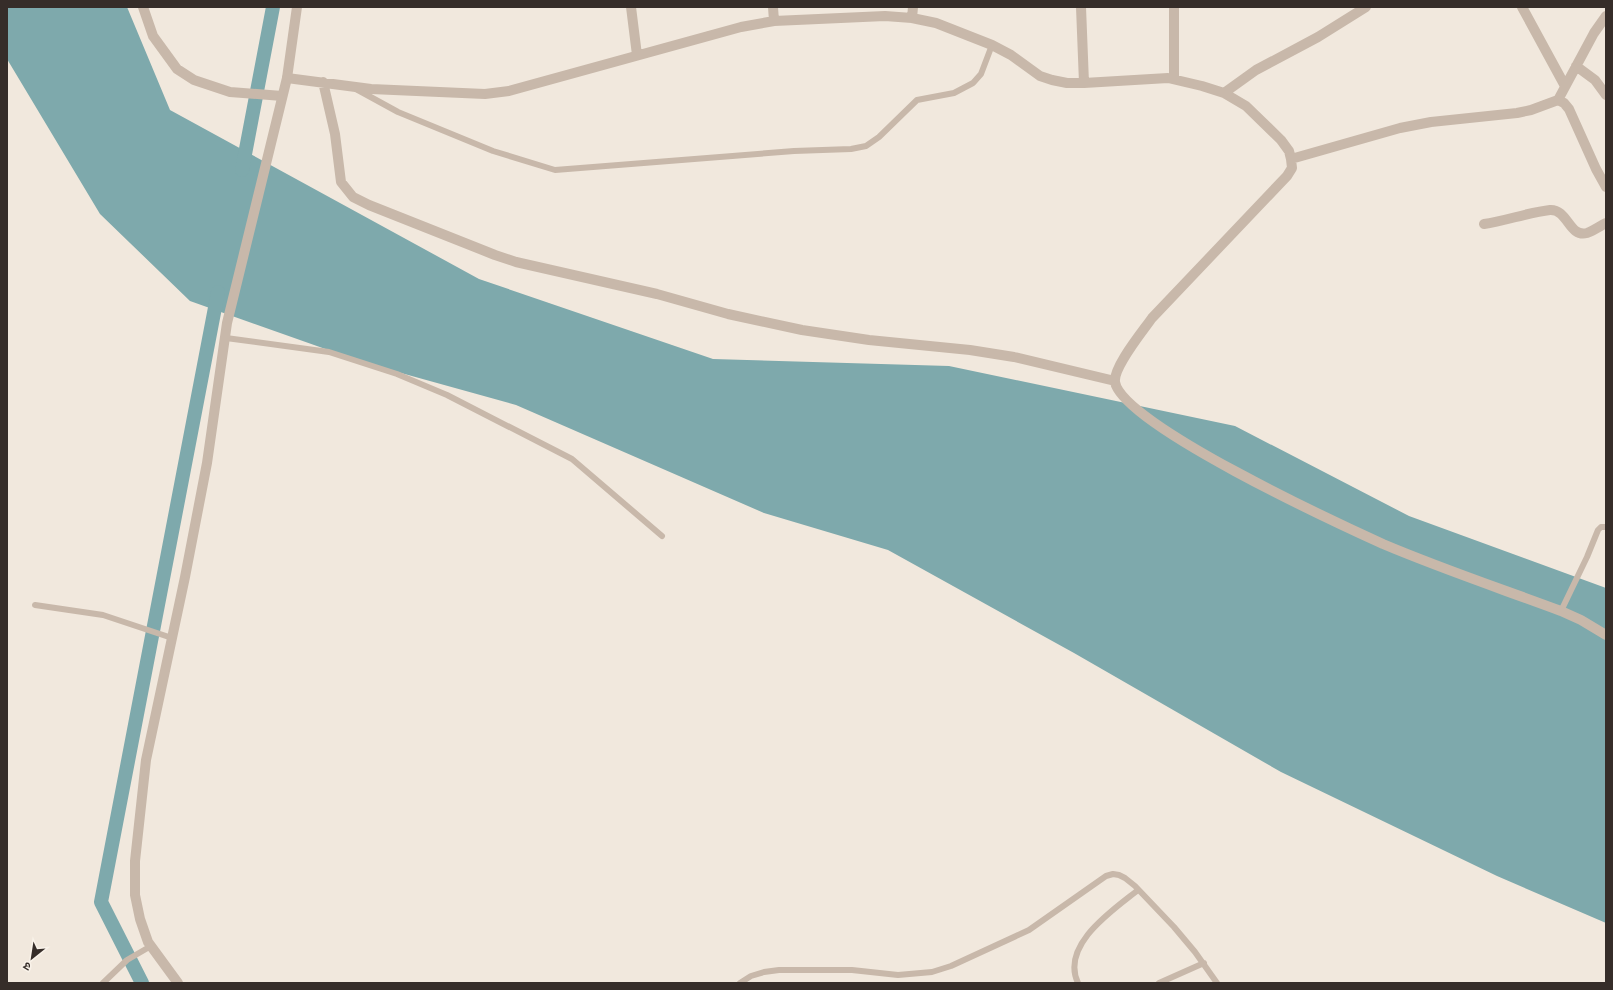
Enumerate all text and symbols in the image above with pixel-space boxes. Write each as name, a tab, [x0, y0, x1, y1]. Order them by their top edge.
north arrow	[12, 938, 52, 978]
text: उ	[21, 960, 33, 973]

